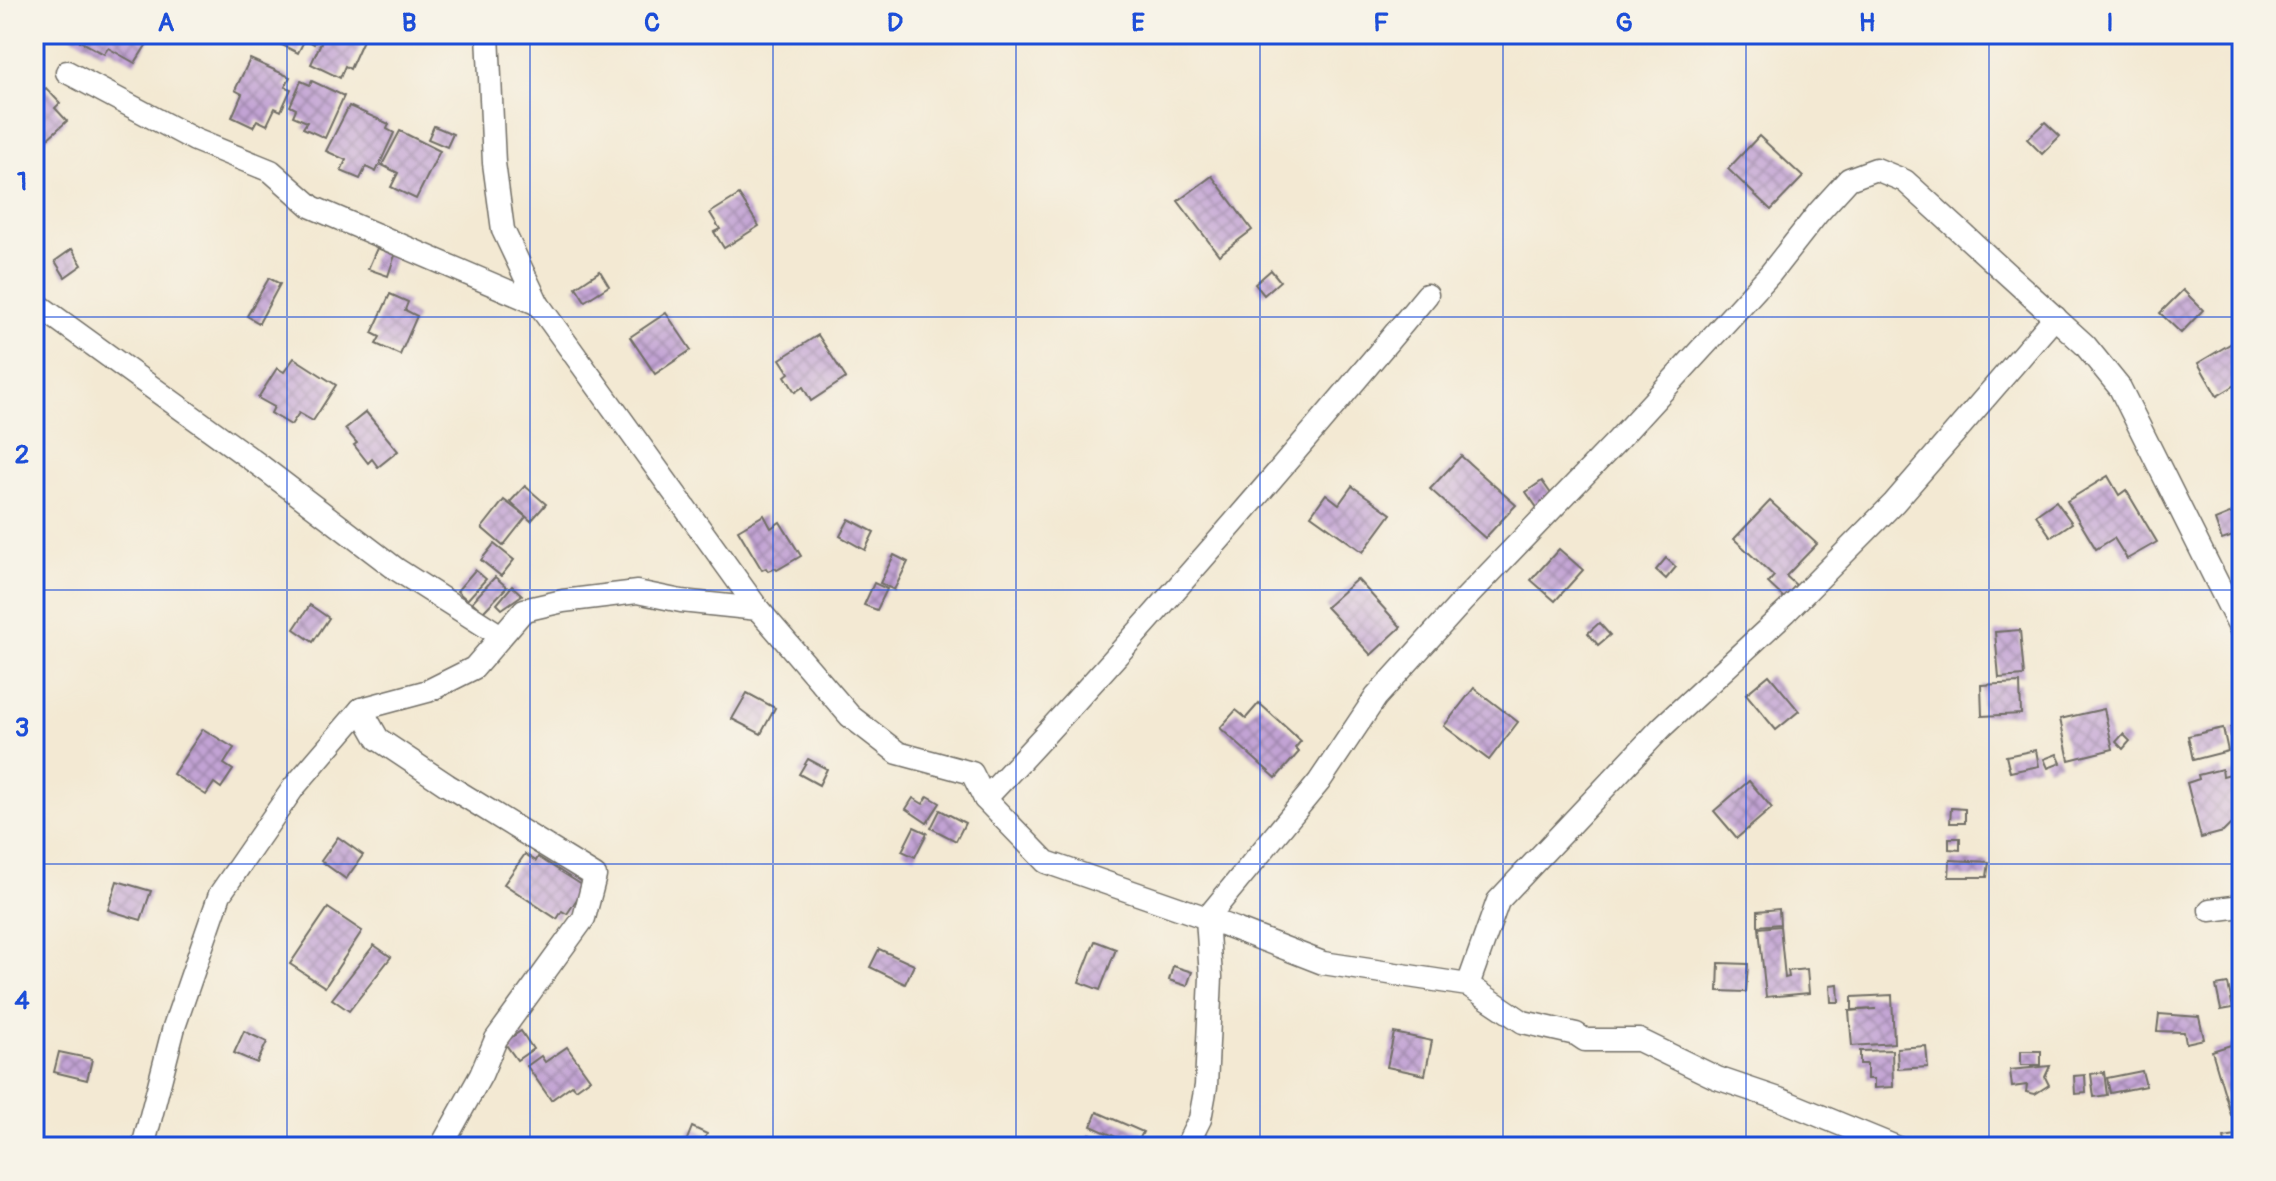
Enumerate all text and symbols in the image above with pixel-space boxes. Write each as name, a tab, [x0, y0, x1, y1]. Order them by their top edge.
text: A	[158, 7, 175, 39]
text: B	[402, 7, 416, 39]
text: C	[644, 7, 660, 39]
text: D	[887, 7, 903, 39]
text: E	[1131, 7, 1145, 39]
text: F	[1373, 7, 1389, 39]
text: G	[1615, 7, 1633, 39]
text: H	[1859, 7, 1875, 39]
text: I	[2106, 7, 2114, 39]
text: 1	[17, 166, 27, 198]
text: 2	[15, 439, 29, 471]
text: 3	[15, 712, 29, 744]
text: 4	[14, 985, 30, 1017]

